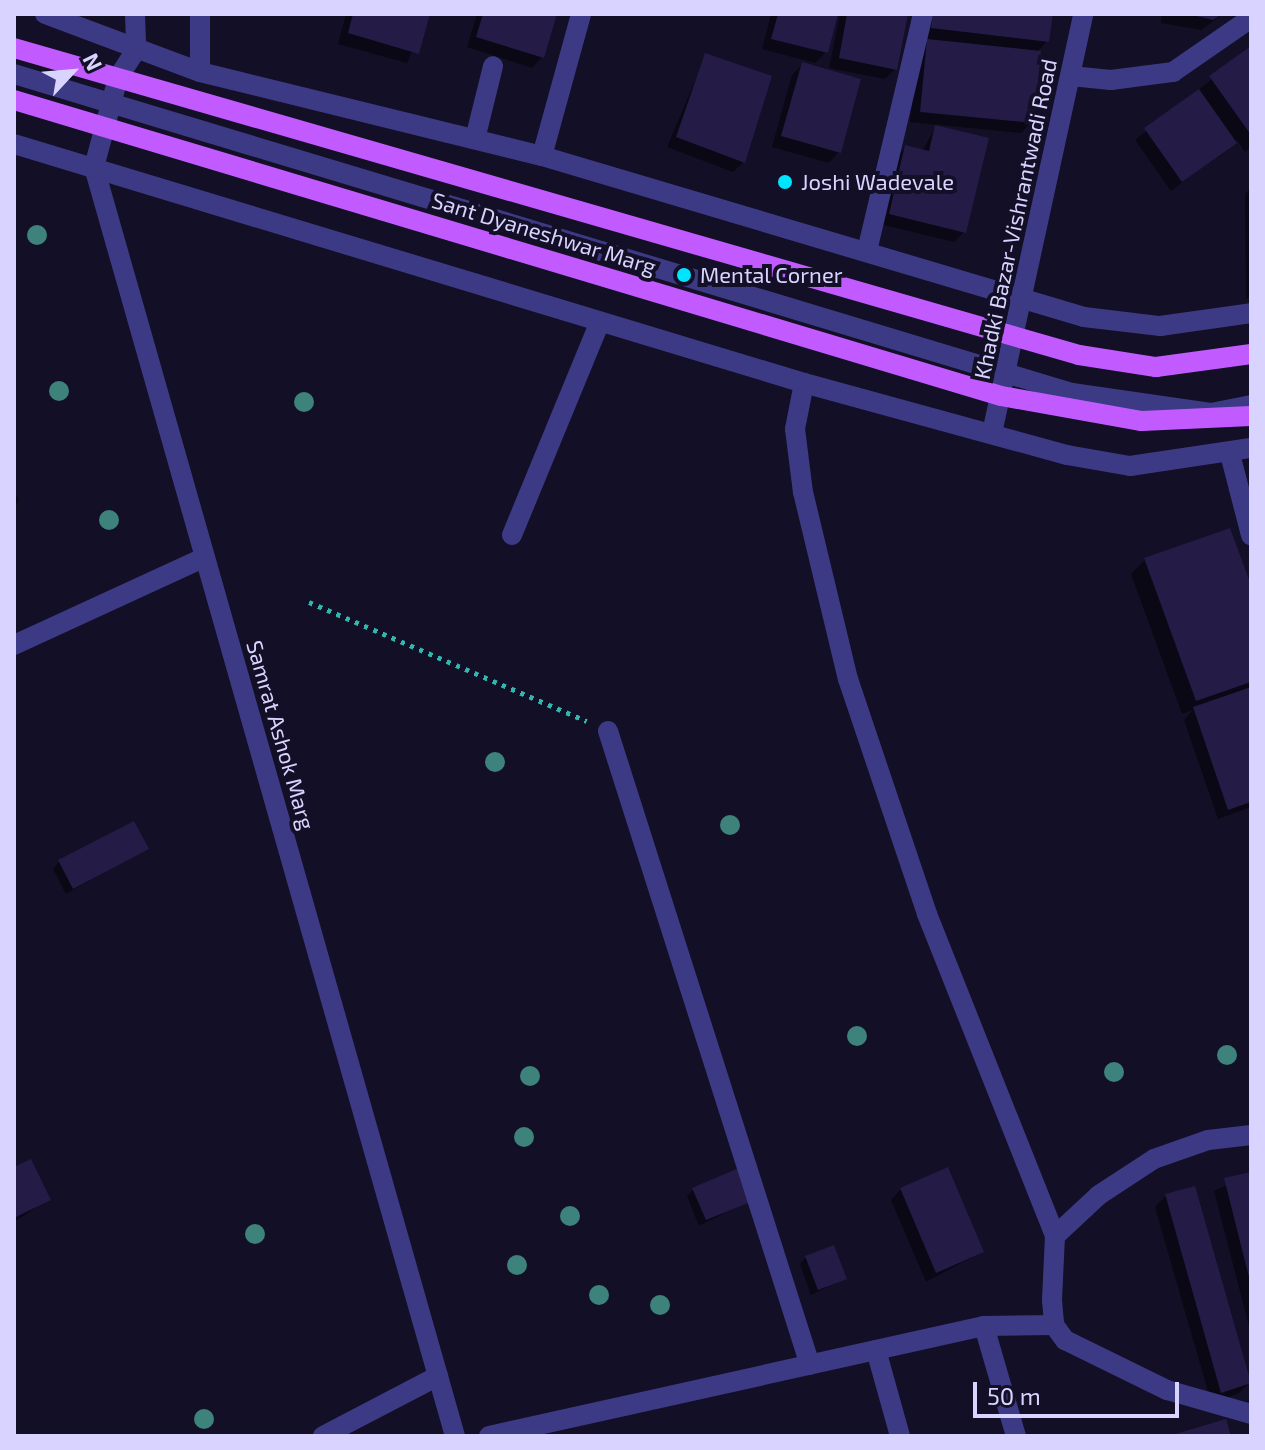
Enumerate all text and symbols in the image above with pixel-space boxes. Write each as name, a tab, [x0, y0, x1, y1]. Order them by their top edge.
north arrow	[32, 32, 112, 112]
text: N	[78, 49, 109, 74]
street label: Khadki Bazar-Vishrantwadi Road	[968, 56, 1062, 382]
place label: Joshi Wadevale	[801, 169, 954, 195]
marker: Joshi Wadevale	[776, 173, 794, 191]
street label: Sant Dyaneshwar Marg	[428, 186, 660, 280]
place label: Mental Corner	[700, 262, 843, 288]
marker: Mental Corner	[675, 266, 693, 284]
street label: Samrat Ashok Marg	[241, 637, 321, 833]
scale bar	[977, 1366, 1183, 1416]
text: 50 m	[987, 1381, 1041, 1410]

